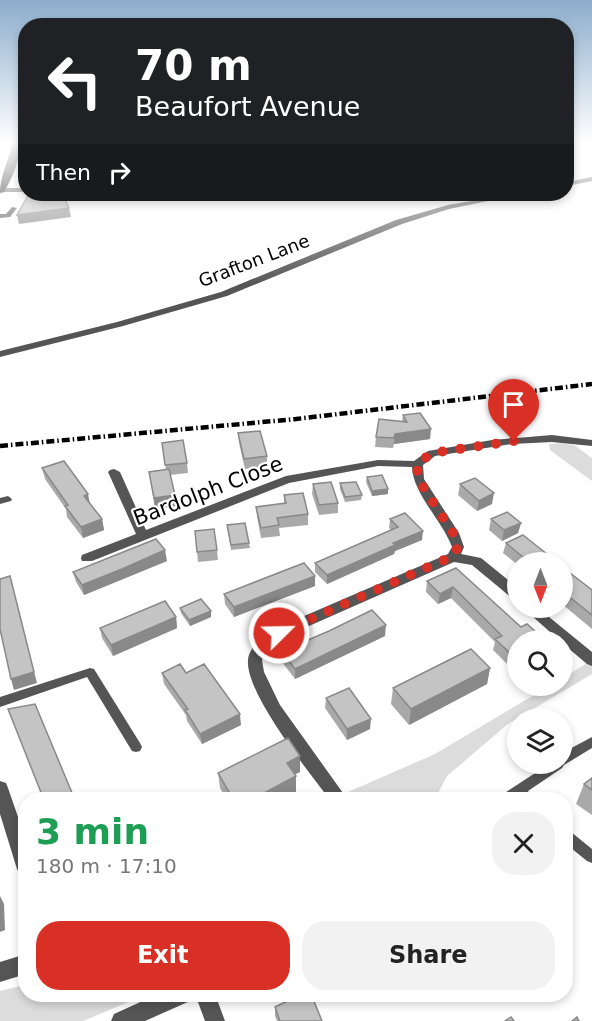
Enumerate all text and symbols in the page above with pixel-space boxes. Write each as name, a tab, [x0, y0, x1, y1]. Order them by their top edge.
text: 70 m	[135, 41, 252, 90]
icon: left	[36, 42, 114, 120]
text: Beaufort Avenue	[135, 91, 360, 122]
icon: right	[103, 156, 136, 189]
text: Then	[36, 160, 91, 185]
street label: Grafton Lane	[195, 230, 312, 291]
pin	[488, 379, 539, 441]
icon: arrive	[497, 388, 530, 421]
street label: Bardolph Close	[130, 451, 286, 531]
north arrow	[507, 552, 573, 618]
map controls	[507, 552, 573, 774]
position arrow	[247, 601, 311, 665]
button: search	[507, 630, 573, 696]
button: layers	[507, 708, 573, 774]
text: 3 min	[36, 811, 149, 852]
button: close	[492, 812, 555, 875]
text: 180 m · 17:10	[36, 854, 177, 878]
button: Exit	[36, 921, 290, 990]
button: Share	[302, 921, 555, 990]

